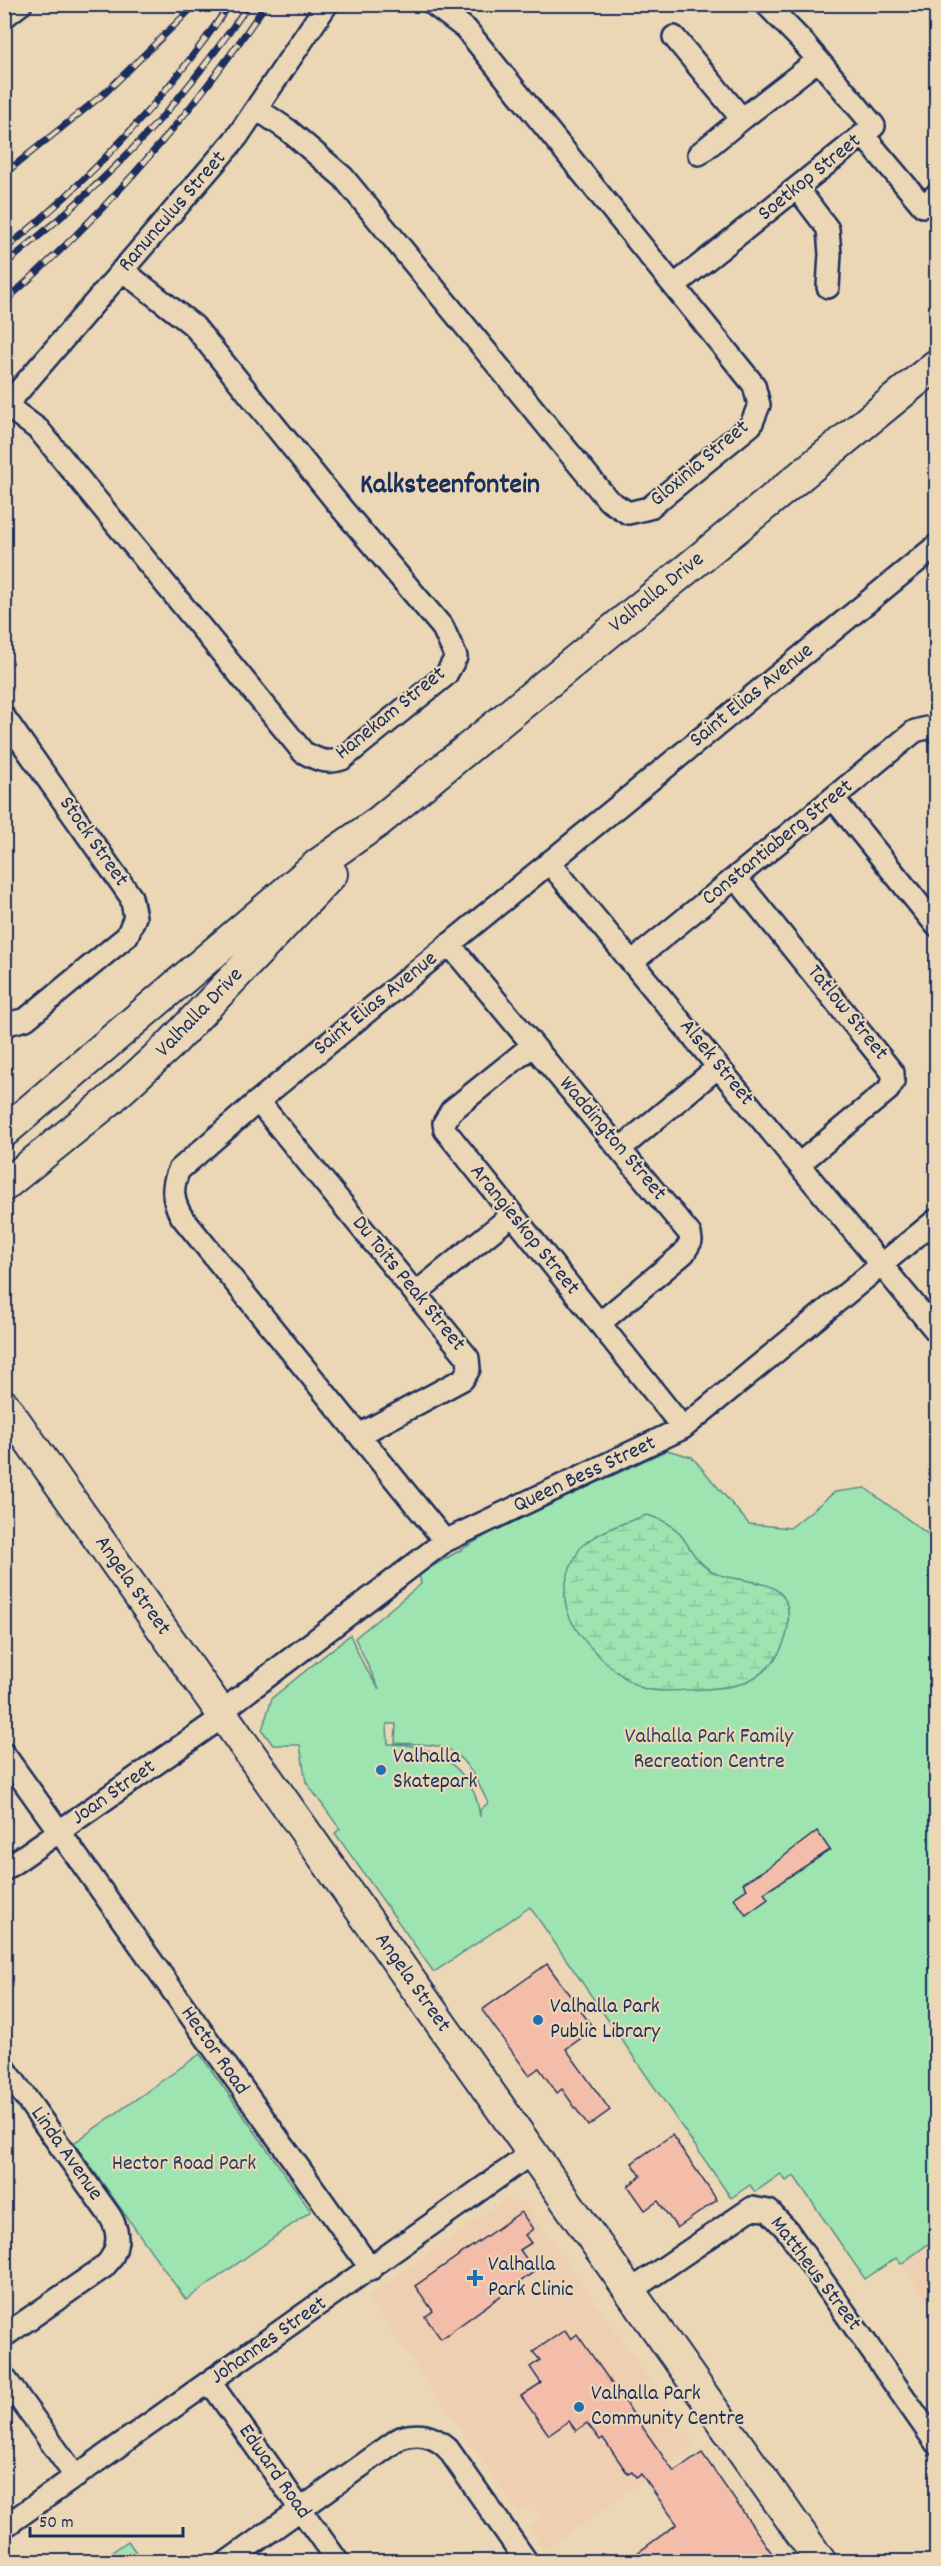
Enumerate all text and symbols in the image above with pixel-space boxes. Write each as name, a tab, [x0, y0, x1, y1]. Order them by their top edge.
street label: Soetkop Street	[752, 127, 868, 229]
street label: Ranunculus Street	[112, 145, 234, 279]
street label: Gloxinia Street	[644, 413, 756, 515]
district label: Kalksteenfontein	[360, 467, 540, 507]
street label: Valhalla Drive	[603, 545, 711, 641]
street label: Saint Elias Avenue	[683, 636, 821, 756]
street label: Hanekam Street	[329, 660, 453, 768]
street label: Constantiaberg Street	[696, 772, 860, 914]
street label: Stock Street	[50, 791, 136, 893]
street label: Saint Elias Avenue	[307, 944, 445, 1064]
street label: Tatlow Street	[799, 959, 895, 1067]
street label: Valhalla Drive	[149, 961, 251, 1065]
street label: Alsek Street	[671, 1013, 761, 1113]
street label: Waddington Street	[551, 1070, 673, 1208]
street label: Arangieskop Street	[461, 1158, 587, 1302]
street label: Du Toits Peak Street	[344, 1210, 472, 1358]
street label: Queen Bess Street	[509, 1428, 661, 1522]
street label: Angela Street	[86, 1530, 178, 1642]
park label: Valhalla Park Family Recreation Centre	[625, 1722, 794, 1778]
place label: Valhalla Skatepark	[393, 1742, 477, 1798]
street label: Joan Street	[65, 1753, 163, 1833]
marker: Valhalla Skatepark	[374, 1763, 388, 1777]
street label: Angela Street	[366, 1927, 458, 2039]
place label: Valhalla Park Public Library	[550, 1992, 661, 2048]
street label: Hector Road	[172, 2000, 256, 2102]
marker: Valhalla Park Public Library	[531, 2013, 545, 2027]
street label: Linda Avenue	[22, 2100, 110, 2208]
park label: Hector Road Park	[112, 2149, 256, 2180]
street label: Mattheus Street	[762, 2210, 868, 2338]
place label: Valhalla Park Clinic	[488, 2250, 574, 2306]
marker: Valhalla Park Clinic	[466, 2269, 484, 2287]
street label: Johannes Street	[204, 2289, 334, 2393]
place label: Valhalla Park Community Centre	[591, 2379, 744, 2435]
marker: Valhalla Park Community Centre	[572, 2400, 586, 2414]
street label: Edward Road	[230, 2418, 318, 2526]
scale bar	[30, 2500, 183, 2538]
text: 50 m	[39, 2511, 74, 2536]

